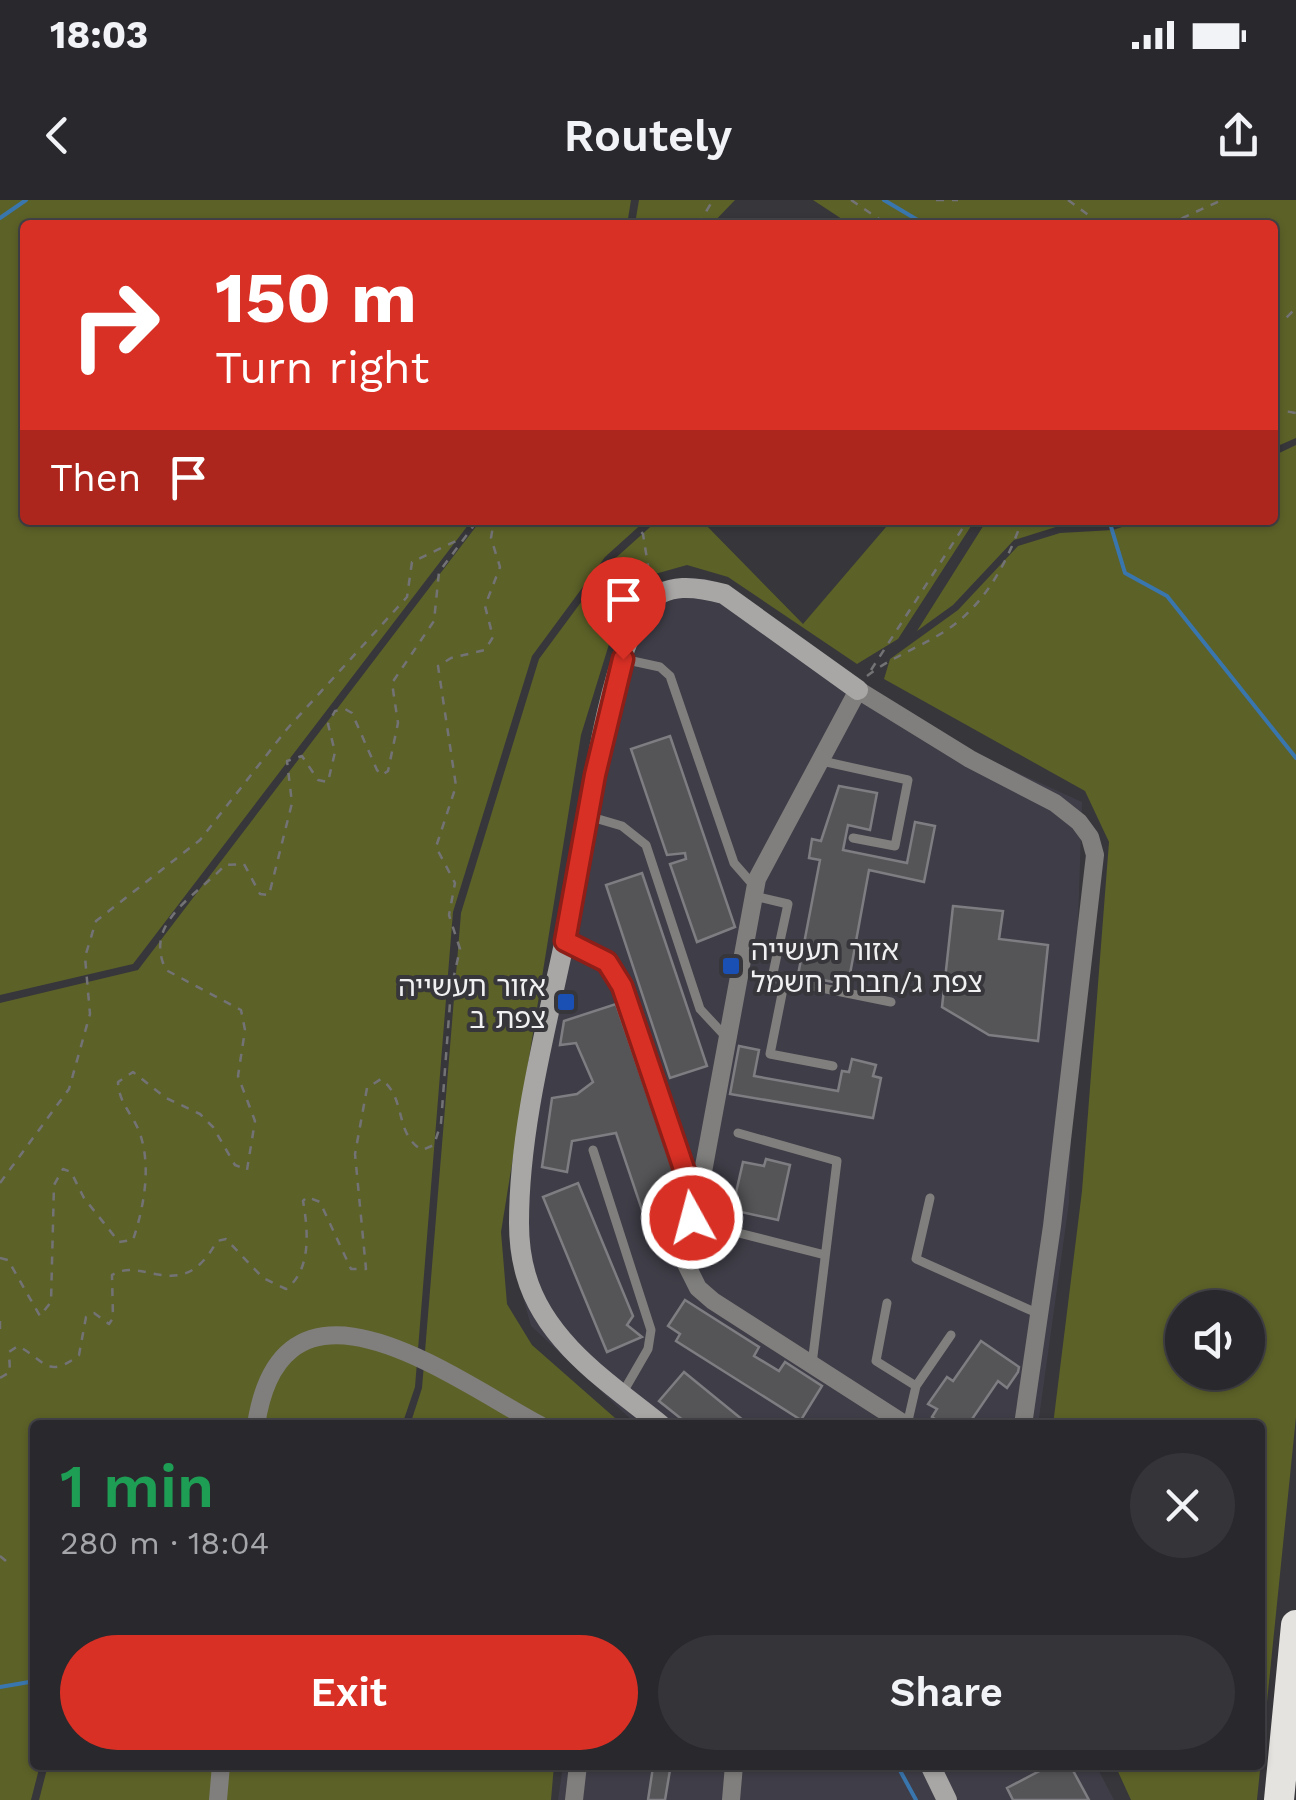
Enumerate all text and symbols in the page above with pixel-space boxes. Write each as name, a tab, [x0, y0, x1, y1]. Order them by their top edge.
text: 18:03	[50, 13, 148, 57]
icon: back	[30, 108, 85, 163]
icon: share	[1211, 108, 1266, 163]
text: Routely	[564, 109, 732, 162]
text: 150 m	[215, 257, 417, 339]
icon: right	[50, 260, 180, 390]
text: Turn right	[215, 341, 429, 394]
icon: arrive	[161, 450, 216, 505]
text: Then	[50, 456, 141, 500]
pin	[581, 557, 666, 660]
icon: arrive	[596, 572, 651, 627]
place label: אזור תעשייה צפת ג/חברת חשמל	[751, 934, 983, 999]
marker: אזור תעשייה צפת ג/חברת חשמל	[720, 955, 742, 977]
place label: אזור תעשייה צפת ב	[398, 970, 546, 1035]
marker: אזור תעשייה צפת ב	[555, 991, 577, 1013]
position arrow	[640, 1166, 744, 1270]
map controls	[1165, 1290, 1265, 1390]
button: sound	[1165, 1290, 1265, 1390]
text: 1 min	[60, 1451, 214, 1522]
button: close	[1130, 1453, 1235, 1558]
text: 280 m · 18:04	[60, 1524, 269, 1562]
button: Exit	[60, 1635, 638, 1750]
button: Share	[658, 1635, 1235, 1750]

